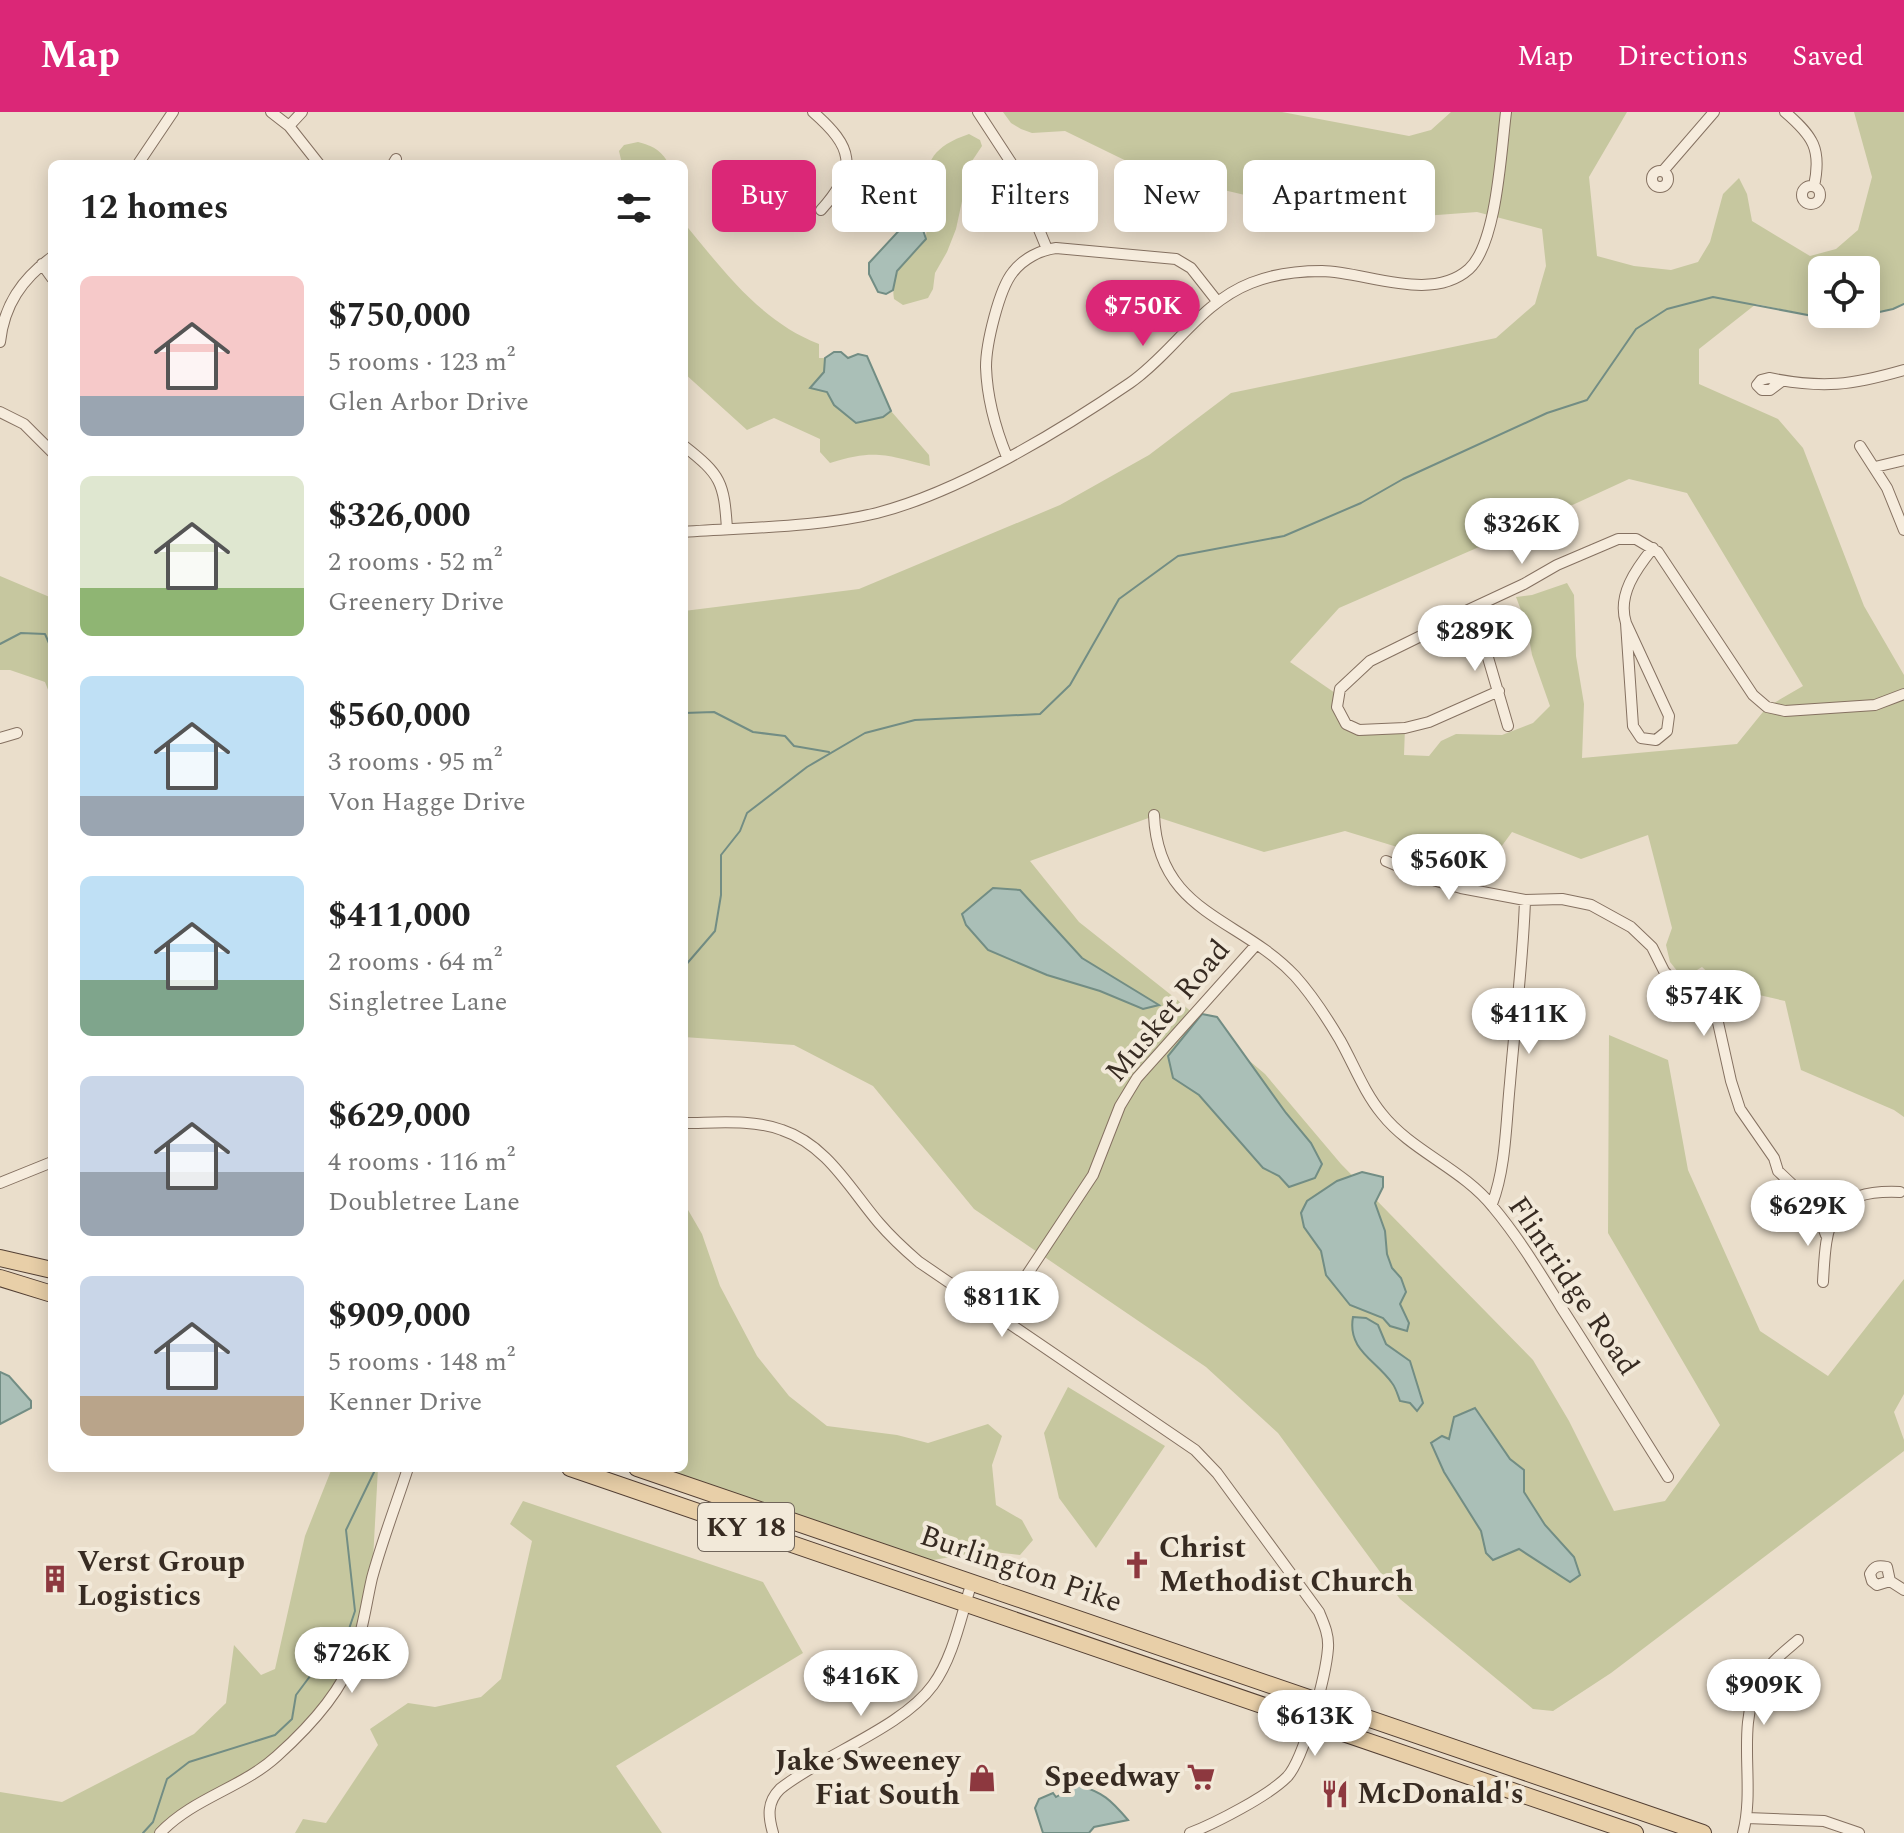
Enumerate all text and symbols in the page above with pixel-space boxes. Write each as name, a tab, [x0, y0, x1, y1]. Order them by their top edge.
text: Map	[40, 27, 120, 85]
text: Map	[1517, 35, 1574, 78]
text: Directions	[1618, 35, 1748, 78]
text: Saved	[1792, 35, 1864, 78]
chip: Buy	[712, 160, 816, 232]
chip: Rent	[832, 160, 946, 232]
chip: Filters	[962, 160, 1098, 232]
chip: New	[1114, 160, 1227, 232]
chip: Apartment	[1243, 160, 1435, 232]
text: 12 homes	[80, 182, 229, 234]
icon: filters	[612, 186, 656, 230]
map controls	[1808, 256, 1880, 328]
button: locate	[1808, 256, 1880, 328]
pin: $750K	[1087, 280, 1199, 348]
text: $750K	[1104, 286, 1182, 326]
text: $750,000	[328, 290, 471, 342]
icon: home	[144, 308, 240, 404]
text: 5 rooms · 123 m²	[328, 342, 515, 382]
text: Glen Arbor Drive	[328, 382, 529, 422]
text: $326,000	[328, 490, 471, 542]
pin: $326K	[1466, 498, 1578, 566]
text: $326K	[1483, 504, 1561, 544]
icon: home	[144, 508, 240, 604]
text: 2 rooms · 52 m²	[328, 542, 502, 582]
text: Greenery Drive	[328, 582, 504, 622]
pin: $289K	[1419, 605, 1531, 673]
text: $289K	[1436, 611, 1514, 651]
text: $560,000	[328, 690, 471, 742]
icon: home	[144, 708, 240, 804]
text: 3 rooms · 95 m²	[328, 742, 502, 782]
text: Von Hagge Drive	[328, 782, 526, 822]
pin: $560K	[1393, 834, 1505, 902]
text: $560K	[1410, 840, 1488, 880]
text: $411,000	[328, 890, 471, 942]
icon: home	[144, 908, 240, 1004]
street label: Musket Road	[1094, 929, 1242, 1093]
text: 2 rooms · 64 m²	[328, 942, 502, 982]
pin: $574K	[1648, 970, 1760, 1038]
text: $574K	[1665, 976, 1743, 1016]
text: Singletree Lane	[328, 982, 507, 1022]
pin: $411K	[1473, 988, 1585, 1056]
text: $411K	[1490, 994, 1568, 1034]
text: $629,000	[328, 1090, 471, 1142]
icon: home	[144, 1108, 240, 1204]
text: 4 rooms · 116 m²	[328, 1142, 515, 1182]
pin: $629K	[1752, 1180, 1864, 1248]
text: Doubletree Lane	[328, 1182, 520, 1222]
text: $629K	[1769, 1186, 1847, 1226]
street label: Flintridge Road	[1496, 1187, 1650, 1385]
pin: $811K	[946, 1271, 1058, 1339]
text: $811K	[963, 1277, 1041, 1317]
text: $909,000	[328, 1290, 471, 1342]
icon: home	[144, 1308, 240, 1404]
text: 5 rooms · 148 m²	[328, 1342, 515, 1382]
text: Kenner Drive	[328, 1382, 482, 1422]
road number: KY 18	[698, 1503, 794, 1551]
street label: Burlington Pike	[914, 1513, 1128, 1625]
place label: Christ Methodist Church	[1159, 1525, 1413, 1605]
place label: Verst Group Logistics	[77, 1539, 245, 1619]
church icon: Christ Methodist Church	[1122, 1550, 1152, 1580]
building icon: Verst Group Logistics	[40, 1564, 70, 1594]
pin: $726K	[296, 1627, 408, 1695]
text: $726K	[313, 1633, 391, 1673]
pin: $416K	[805, 1650, 917, 1718]
text: $416K	[822, 1656, 900, 1696]
pin: $909K	[1708, 1659, 1820, 1727]
text: $909K	[1725, 1665, 1803, 1705]
pin: $613K	[1259, 1690, 1371, 1758]
text: $613K	[1276, 1696, 1354, 1736]
place label: Jake Sweeney Fiat South	[775, 1738, 962, 1818]
place label: Speedway	[1044, 1754, 1181, 1800]
supermarket icon: Speedway	[1186, 1762, 1216, 1792]
shop icon: Jake Sweeney Fiat South	[967, 1763, 997, 1793]
place label: McDonald's	[1357, 1771, 1524, 1817]
restaurant icon: McDonald's	[1320, 1779, 1350, 1809]

